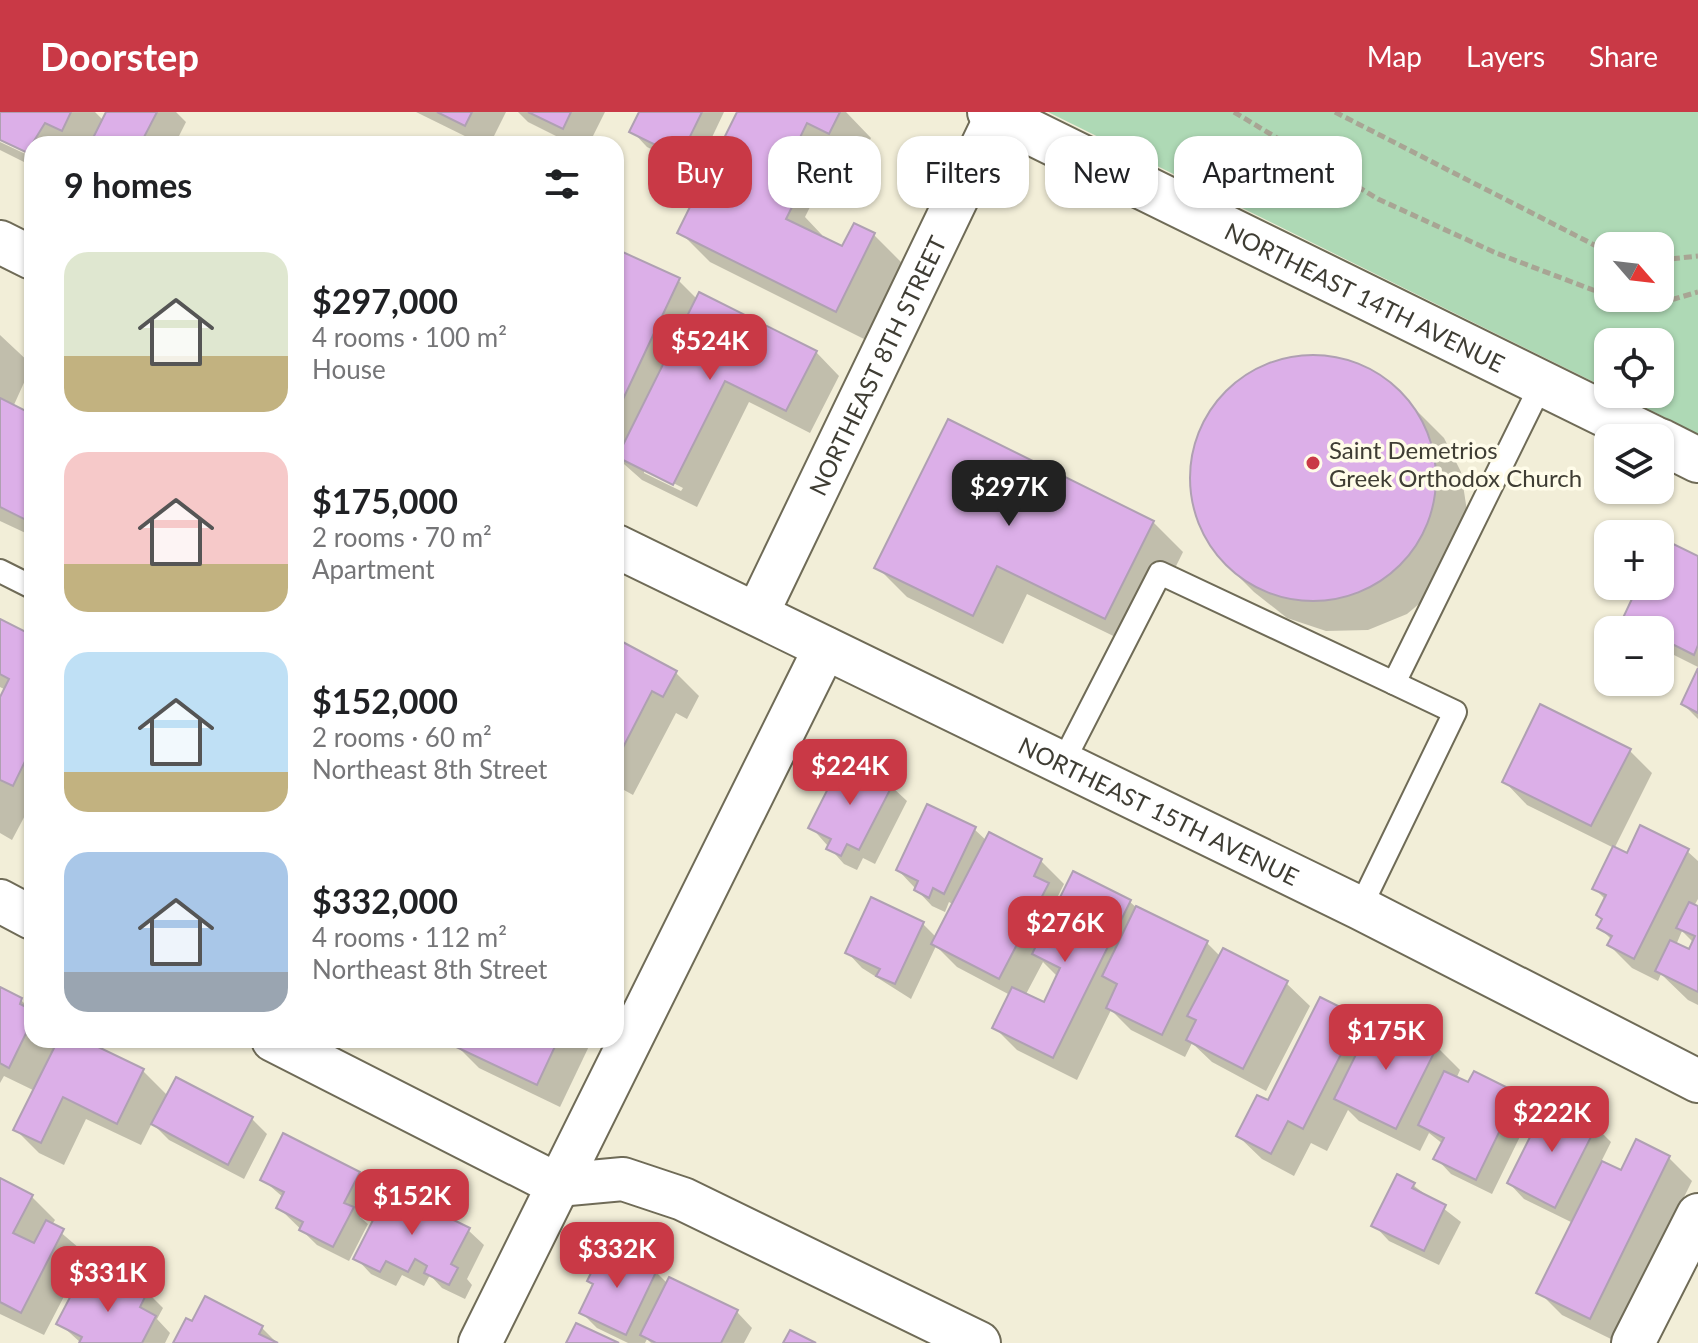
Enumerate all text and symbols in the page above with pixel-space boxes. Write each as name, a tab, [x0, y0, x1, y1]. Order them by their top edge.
text: Doorstep	[40, 33, 199, 79]
text: Map	[1367, 39, 1422, 73]
text: Layers	[1466, 39, 1545, 73]
text: Share	[1589, 39, 1658, 73]
chip: Buy	[648, 136, 752, 208]
chip: Rent	[768, 136, 881, 208]
chip: Filters	[897, 136, 1029, 208]
chip: New	[1045, 136, 1158, 208]
chip: Apartment	[1174, 136, 1362, 208]
icon: filters	[540, 162, 584, 206]
text: 9 homes	[64, 164, 192, 205]
street label: NORTHEAST 14TH AVENUE	[1221, 215, 1510, 377]
street label: NORTHEAST 8TH STREET	[802, 231, 951, 500]
north arrow	[1594, 232, 1674, 312]
map controls	[1594, 232, 1674, 696]
text: $297,000	[312, 280, 458, 321]
icon: home	[128, 284, 224, 380]
pin: $524K	[654, 314, 766, 382]
text: 4 rooms · 100 m²	[312, 321, 507, 353]
text: $524K	[671, 324, 749, 356]
button: locate	[1594, 328, 1674, 408]
text: House	[312, 353, 386, 385]
button: layers	[1594, 424, 1674, 504]
place label: Saint Demetrios Greek Orthodox Church	[1329, 435, 1582, 492]
marker: Saint Demetrios Greek Orthodox Church	[1304, 454, 1322, 472]
pin: $297K	[953, 460, 1065, 528]
text: $297K	[970, 470, 1048, 502]
text: $175,000	[312, 480, 458, 521]
icon: home	[128, 484, 224, 580]
button: +	[1594, 520, 1674, 600]
text: 2 rooms · 70 m²	[312, 521, 492, 553]
text: Apartment	[312, 553, 435, 585]
button: −	[1594, 616, 1674, 696]
text: $152,000	[312, 680, 458, 721]
icon: home	[128, 684, 224, 780]
text: 2 rooms · 60 m²	[312, 721, 492, 753]
street label: NORTHEAST 15TH AVENUE	[1014, 730, 1304, 891]
pin: $224K	[794, 739, 906, 807]
text: $224K	[811, 749, 889, 781]
text: Northeast 8th Street	[312, 753, 547, 785]
text: $332,000	[312, 880, 458, 921]
icon: home	[128, 884, 224, 980]
pin: $276K	[1009, 896, 1121, 964]
text: $276K	[1026, 906, 1104, 938]
text: 4 rooms · 112 m²	[312, 921, 507, 953]
text: Northeast 8th Street	[312, 953, 547, 985]
pin: $175K	[1330, 1004, 1442, 1072]
text: $175K	[1347, 1014, 1425, 1046]
pin: $222K	[1496, 1086, 1608, 1154]
text: $222K	[1513, 1096, 1591, 1128]
pin: $152K	[356, 1169, 468, 1237]
text: $152K	[373, 1179, 451, 1211]
pin: $332K	[561, 1222, 673, 1290]
text: $332K	[578, 1232, 656, 1264]
pin: $331K	[52, 1246, 164, 1314]
text: $331K	[69, 1256, 147, 1288]

